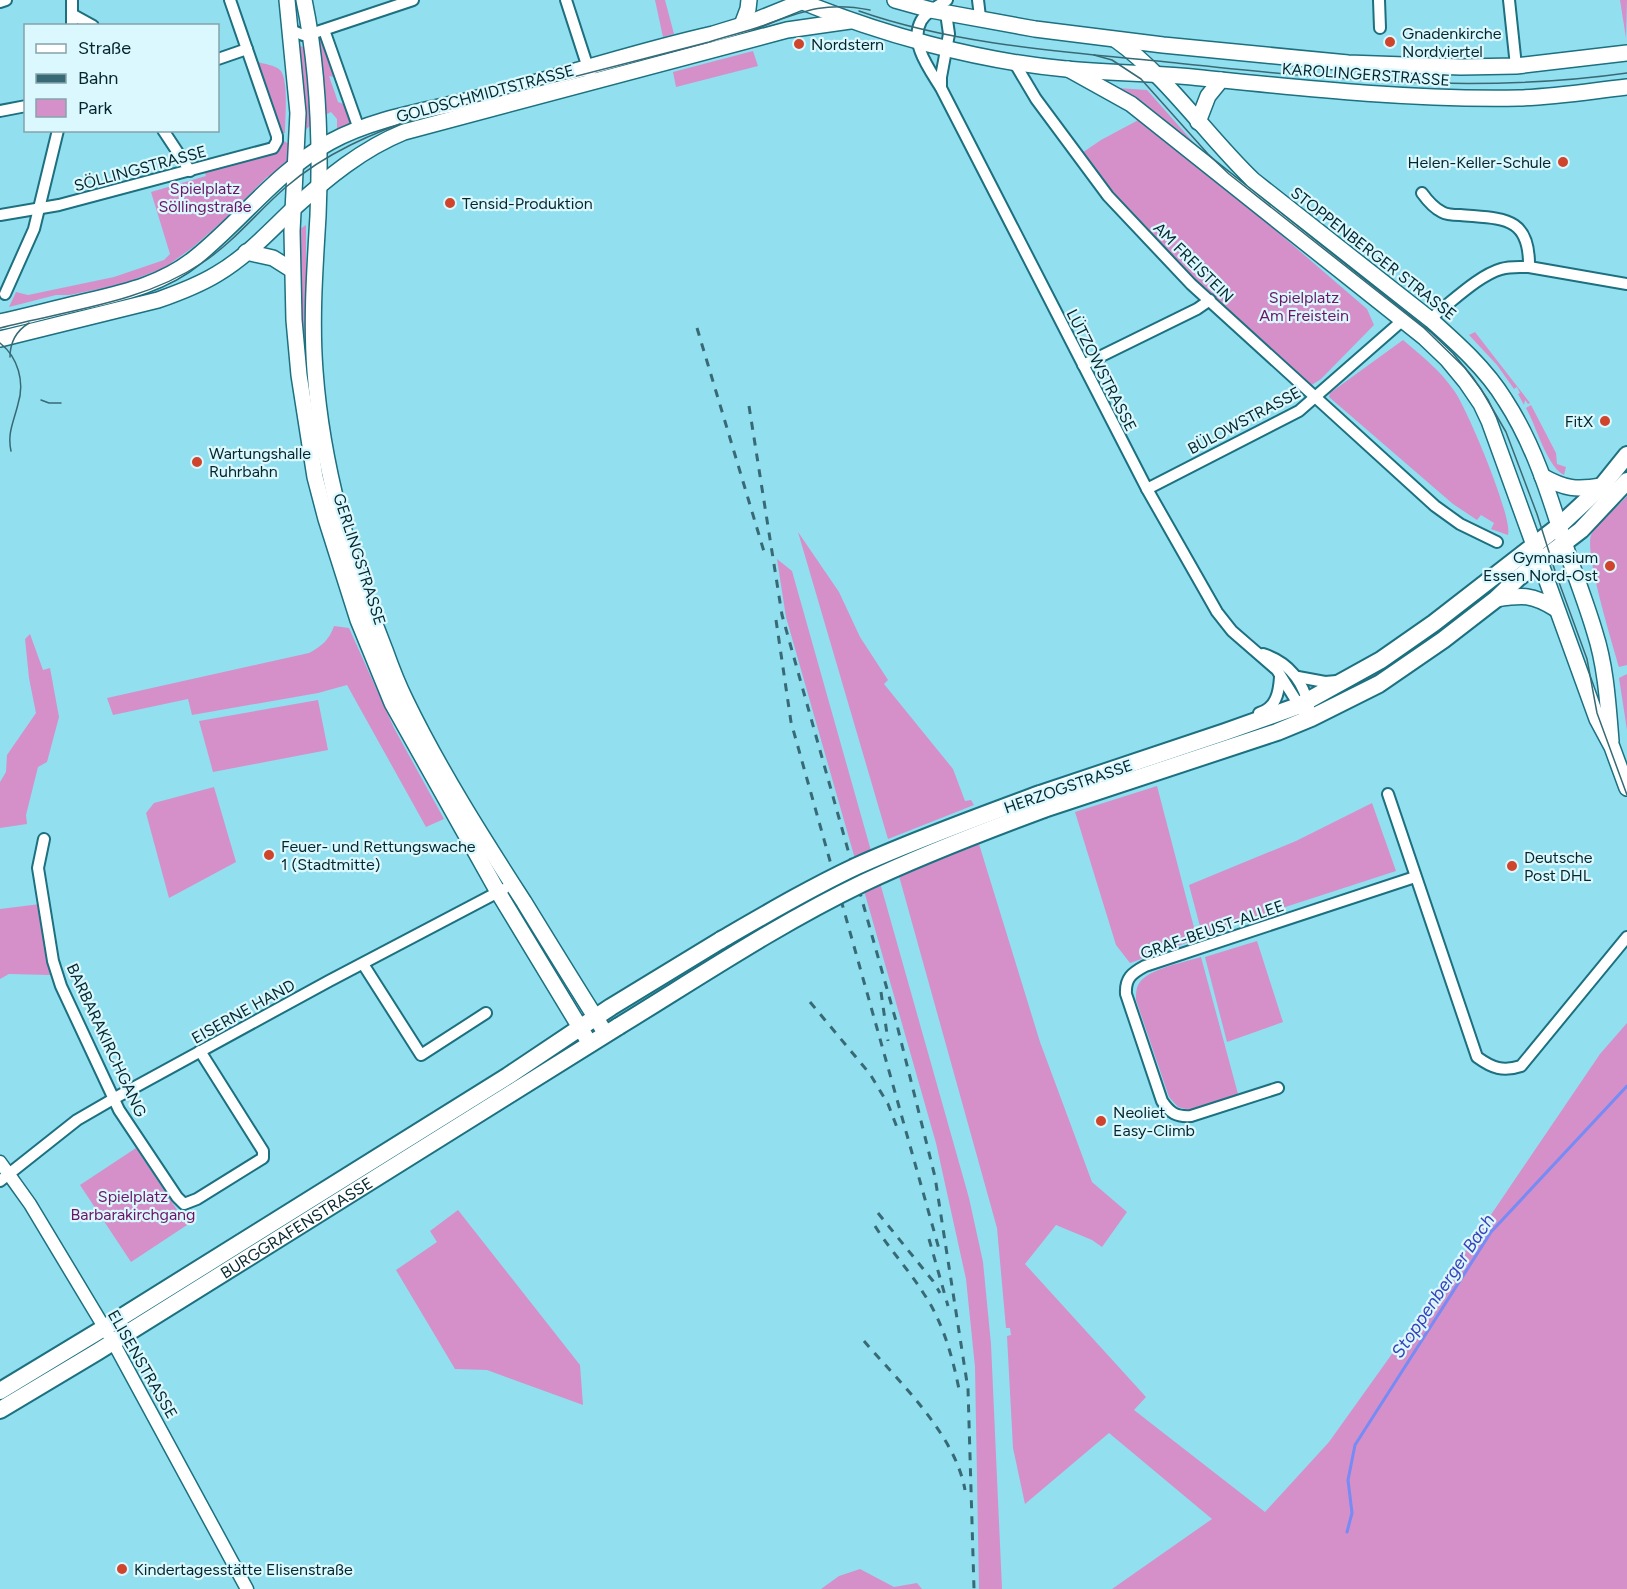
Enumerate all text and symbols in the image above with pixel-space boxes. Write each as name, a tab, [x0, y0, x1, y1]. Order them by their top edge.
legend	[24, 24, 219, 132]
place label: Gnadenkirche Nordviertel	[1402, 24, 1502, 61]
place label: Nordstern	[811, 35, 884, 54]
marker: Gnadenkirche Nordviertel	[1383, 35, 1397, 49]
text: Straße	[78, 37, 131, 59]
marker: Nordstern	[792, 37, 806, 51]
street label: KAROLINGERSTRASSE	[1281, 59, 1451, 90]
street label: GOLDSCHMIDTSTRASSE	[394, 61, 576, 126]
text: Bahn	[78, 67, 118, 89]
text: Park	[78, 97, 113, 119]
street label: SÖLLINGSTRASSE	[72, 142, 208, 195]
place label: Helen-Keller-Schule	[1408, 153, 1551, 172]
marker: Helen-Keller-Schule	[1556, 155, 1570, 169]
park label: Spielplatz Söllingstraße	[158, 179, 252, 216]
street label: STOPPENBERGER STRASSE	[1287, 183, 1460, 324]
place label: Tensid-Produktion	[462, 194, 593, 213]
marker: Tensid-Produktion	[443, 196, 457, 210]
street label: AM FREISTEIN	[1150, 218, 1238, 306]
park label: Spielplatz Am Freistein	[1259, 288, 1349, 325]
street label: LÜTZOWSTRASSE	[1062, 306, 1141, 435]
street label: BÜLOWSTRASSE	[1184, 383, 1304, 458]
place label: FitX	[1565, 412, 1593, 431]
marker: FitX	[1598, 414, 1612, 428]
place label: Wartungshalle Ruhrbahn	[209, 444, 311, 481]
marker: Wartungshalle Ruhrbahn	[190, 455, 204, 469]
street label: GERLINGSTRASSE	[329, 491, 390, 627]
place label: Gymnasium Essen Nord-Ost	[1483, 548, 1598, 585]
marker: Gymnasium Essen Nord-Ost	[1603, 559, 1617, 573]
street label: HERZOGSTRASSE	[1001, 756, 1135, 817]
place label: Feuer- und Rettungswache 1 (Stadtmitte)	[281, 837, 476, 874]
marker: Feuer- und Rettungswache 1 (Stadtmitte)	[262, 848, 276, 862]
place label: Deutsche Post DHL	[1524, 848, 1593, 885]
marker: Deutsche Post DHL	[1505, 859, 1519, 873]
street label: GRAF-BEUST-ALLEE	[1138, 896, 1287, 963]
street label: BARBARAKIRCHGANG	[63, 960, 150, 1120]
street label: EISERNE HAND	[188, 975, 298, 1048]
place label: Neoliet Easy-Climb	[1113, 1103, 1195, 1140]
marker: Neoliet Easy-Climb	[1094, 1114, 1108, 1128]
street label: BURGGRAFENSTRASSE	[217, 1173, 376, 1283]
park label: Spielplatz Barbarakirchgang	[71, 1187, 195, 1224]
water label: Stoppenberger Bach	[1387, 1210, 1499, 1362]
street label: ELISENSTRASSE	[104, 1306, 181, 1422]
place label: Kindertagesstätte Elisenstraße	[134, 1560, 353, 1579]
marker: Kindertagesstätte Elisenstraße	[115, 1562, 129, 1576]

